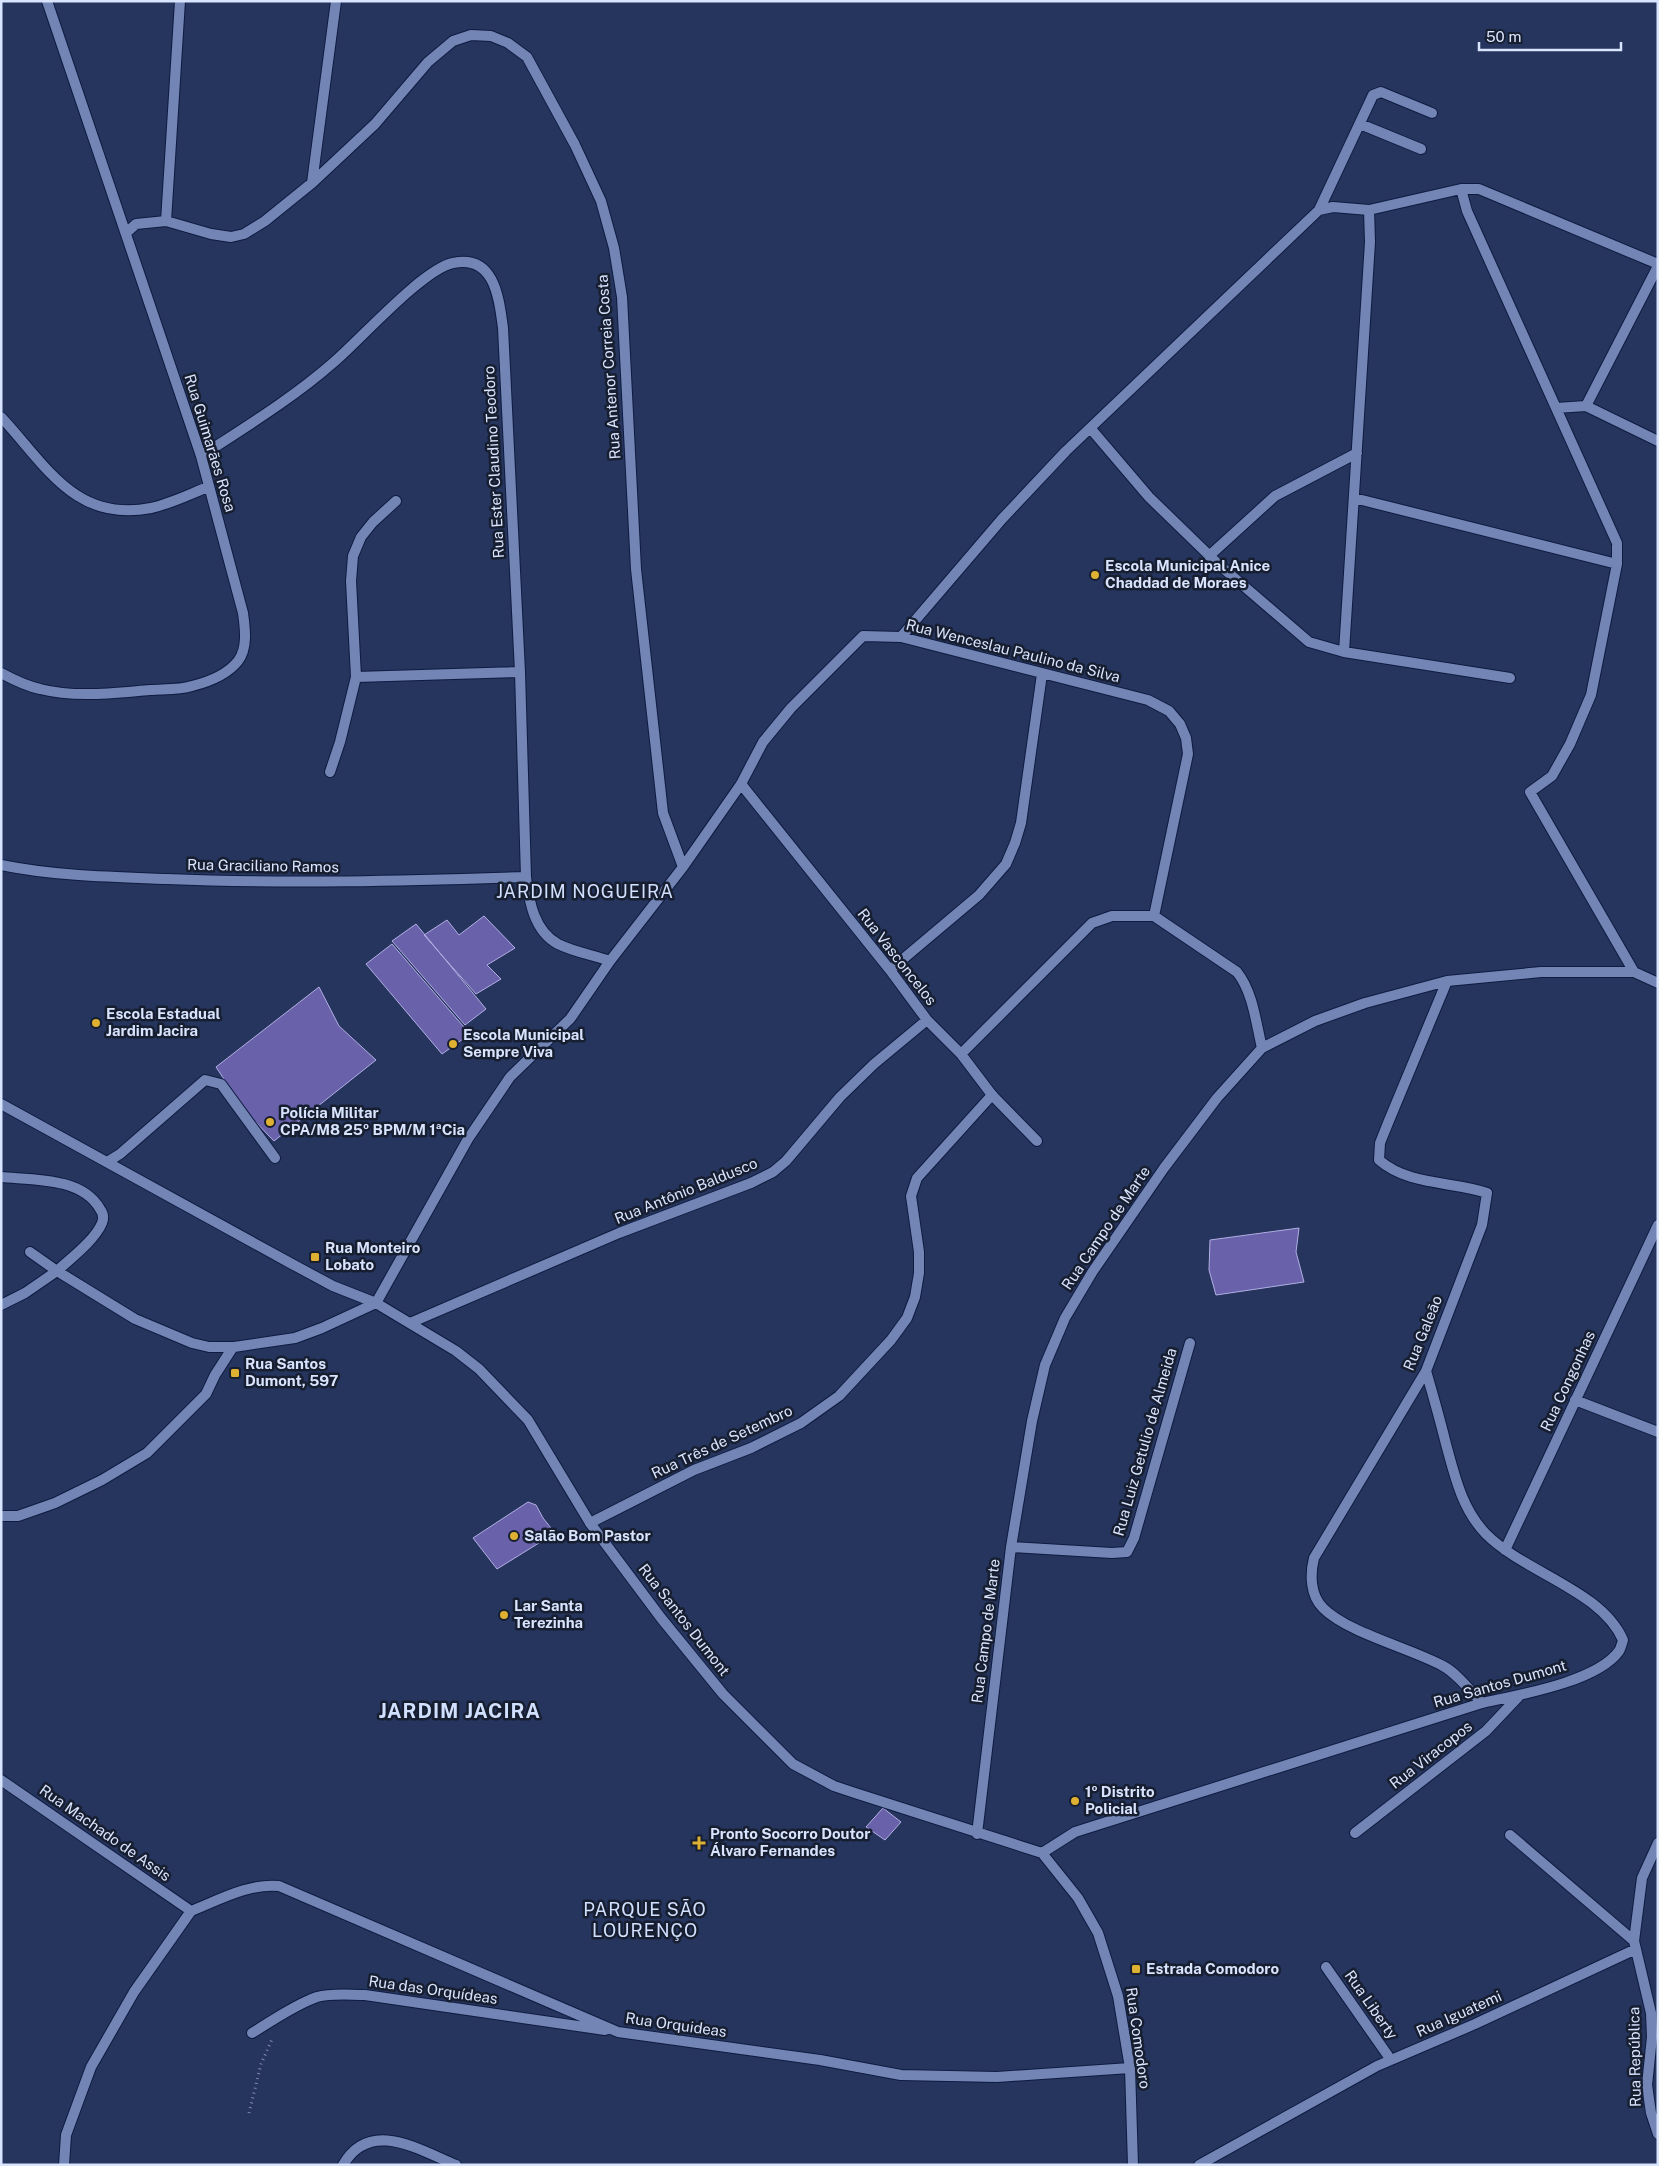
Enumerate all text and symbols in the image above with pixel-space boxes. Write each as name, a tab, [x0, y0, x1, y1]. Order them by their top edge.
scale bar	[1479, 20, 1622, 52]
text: 50 m	[1486, 28, 1521, 45]
street label: Rua Antenor Correia Costa	[594, 274, 623, 460]
street label: Rua Ester Claudino Teodoro	[480, 365, 507, 559]
street label: Rua Guimarães Rosa	[181, 372, 240, 514]
place label: Escola Municipal Anice Chaddad de Moraes	[1105, 557, 1270, 591]
marker: Escola Municipal Anice Chaddad de Moraes	[1089, 569, 1101, 581]
street label: Rua Wenceslau Paulino da Silva	[904, 616, 1122, 685]
street label: Rua Graciliano Ramos	[187, 856, 339, 875]
district label: JARDIM NOGUEIRA	[496, 881, 674, 902]
street label: Rua Vasconcelos	[854, 905, 940, 1008]
place label: Escola Estadual Jardim Jacira	[106, 1005, 220, 1039]
marker: Escola Estadual Jardim Jacira	[90, 1017, 102, 1029]
place label: Escola Municipal Sempre Viva	[463, 1026, 584, 1060]
marker: Escola Municipal Sempre Viva	[447, 1038, 459, 1050]
place label: Polícia Militar CPA/M8 25º BPM/M 1ªCia	[280, 1104, 465, 1138]
marker: Polícia Militar CPA/M8 25º BPM/M 1ªCia	[264, 1116, 276, 1128]
street label: Rua Antônio Baldusco	[612, 1154, 760, 1227]
street label: Rua Campo de Marte	[1058, 1163, 1153, 1293]
place label: Rua Monteiro Lobato	[325, 1239, 421, 1273]
marker: Rua Monteiro Lobato	[309, 1251, 321, 1263]
street label: Rua Galeão	[1400, 1293, 1445, 1373]
street label: Rua Congonhas	[1537, 1328, 1598, 1434]
street label: Rua Luiz Getulio de Almeida	[1109, 1346, 1180, 1538]
place label: Rua Santos Dumont, 597	[245, 1355, 338, 1389]
marker: Rua Santos Dumont, 597	[229, 1367, 241, 1379]
street label: Rua Três de Setembro	[649, 1401, 795, 1482]
place label: Salão Bom Pastor	[524, 1527, 651, 1544]
marker: Salão Bom Pastor	[508, 1530, 520, 1542]
street label: Rua Campo de Marte	[968, 1558, 1003, 1704]
street label: Rua Santos Dumont	[635, 1560, 733, 1679]
place label: Lar Santa Terezinha	[514, 1597, 583, 1631]
marker: Lar Santa Terezinha	[498, 1609, 510, 1621]
street label: Rua Santos Dumont	[1431, 1656, 1568, 1711]
district label: JARDIM JACIRA	[379, 1699, 541, 1723]
street label: Rua Viracopos	[1386, 1717, 1475, 1792]
street label: Rua Machado de Assis	[37, 1781, 174, 1884]
place label: 1º Distrito Policial	[1085, 1783, 1155, 1817]
marker: 1º Distrito Policial	[1069, 1795, 1081, 1807]
place label: Pronto Socorro Doutor Álvaro Fernandes	[710, 1825, 870, 1859]
marker: Pronto Socorro Doutor Álvaro Fernandes	[692, 1836, 706, 1850]
district label: PARQUE SÃO LOURENÇO	[583, 1898, 707, 1941]
place label: Estrada Comodoro	[1146, 1960, 1279, 1977]
marker: Estrada Comodoro	[1130, 1963, 1142, 1975]
street label: Rua Liberty	[1341, 1967, 1401, 2042]
street label: Rua das Orquídeas	[368, 1972, 499, 2007]
street label: Rua Comodoro	[1123, 1986, 1154, 2090]
street label: Rua Iguatemi	[1414, 1987, 1504, 2040]
street label: Rua República	[1625, 2007, 1644, 2107]
street label: Rua Orquideas	[624, 2009, 728, 2040]

